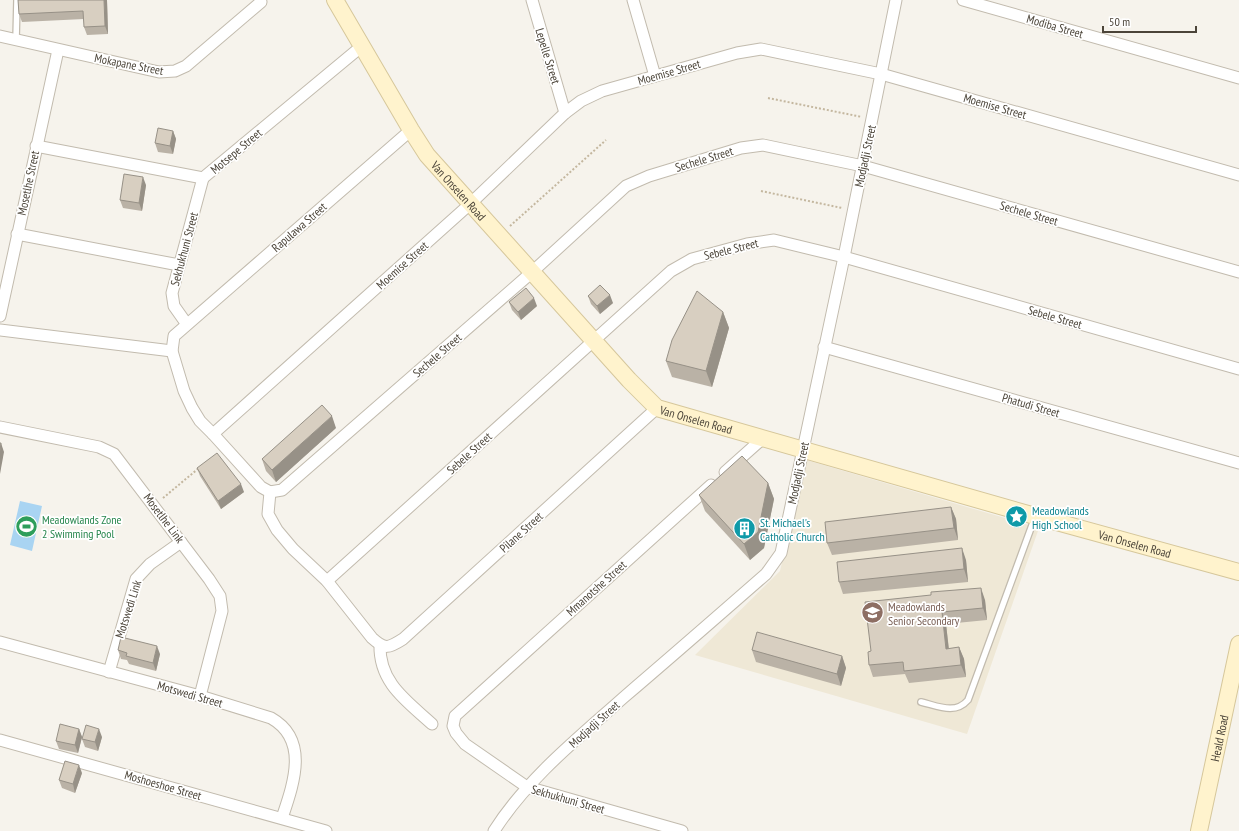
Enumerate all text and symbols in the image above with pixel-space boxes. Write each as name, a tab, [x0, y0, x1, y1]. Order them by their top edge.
scale bar	[1103, 8, 1196, 34]
street label: Modiba Street	[1025, 11, 1086, 41]
text: 50 m	[1109, 14, 1130, 29]
street label: Lepelle Street	[532, 26, 564, 86]
street label: Mokapane Street	[93, 50, 165, 78]
street label: Moemise Street	[636, 56, 703, 88]
street label: Moemise Street	[962, 90, 1029, 122]
street label: Modjadji Street	[851, 123, 879, 188]
street label: Motsepe Street	[207, 125, 265, 177]
street label: Sechele Street	[673, 143, 735, 175]
street label: Mosetlhe Street	[14, 149, 42, 217]
street label: Van Onselen Road	[428, 157, 489, 223]
street label: Sechele Street	[998, 198, 1060, 229]
street label: Rapulawa Street	[268, 199, 330, 255]
street label: Sekhukhuni Street	[167, 210, 201, 287]
street label: Sebele Street	[702, 235, 760, 263]
street label: Moemise Street	[373, 237, 432, 292]
street label: Sebele Street	[1026, 302, 1084, 332]
street label: Sechele Street	[410, 329, 465, 380]
street label: Phatudi Street	[1000, 390, 1062, 421]
street label: Van Onselen Road	[657, 401, 734, 437]
street label: Sebele Street	[443, 428, 495, 477]
street label: Modjadji Street	[784, 440, 812, 505]
street label: Mosetlhe Link	[140, 490, 188, 546]
place label: Meadowlands High School	[1032, 503, 1089, 532]
place icon: Meadowlands High School	[1003, 504, 1029, 530]
street label: Pilane Street	[496, 508, 546, 555]
place label: Meadowlands Zone 2 Swimming Pool	[42, 512, 121, 541]
sports icon: Meadowlands Zone 2 Swimming Pool	[13, 513, 39, 539]
place label: St. Michael's Catholic Church	[760, 515, 825, 544]
building icon: St. Michael's Catholic Church	[732, 516, 758, 542]
street label: Van Onselen Road	[1096, 526, 1173, 561]
street label: Mmanotshe Street	[563, 557, 630, 619]
street label: Motswedi Link	[112, 578, 145, 640]
place label: Meadowlands Senior Secondary	[888, 599, 960, 628]
school or university icon: Meadowlands Senior Secondary	[860, 600, 886, 626]
street label: Motswedi Street	[156, 678, 225, 711]
street label: Modjadji Street	[566, 697, 623, 751]
street label: Heald Road	[1207, 713, 1231, 763]
street label: Moshoeshoe Street	[123, 767, 204, 803]
street label: Sekhukhuni Street	[530, 781, 607, 817]

